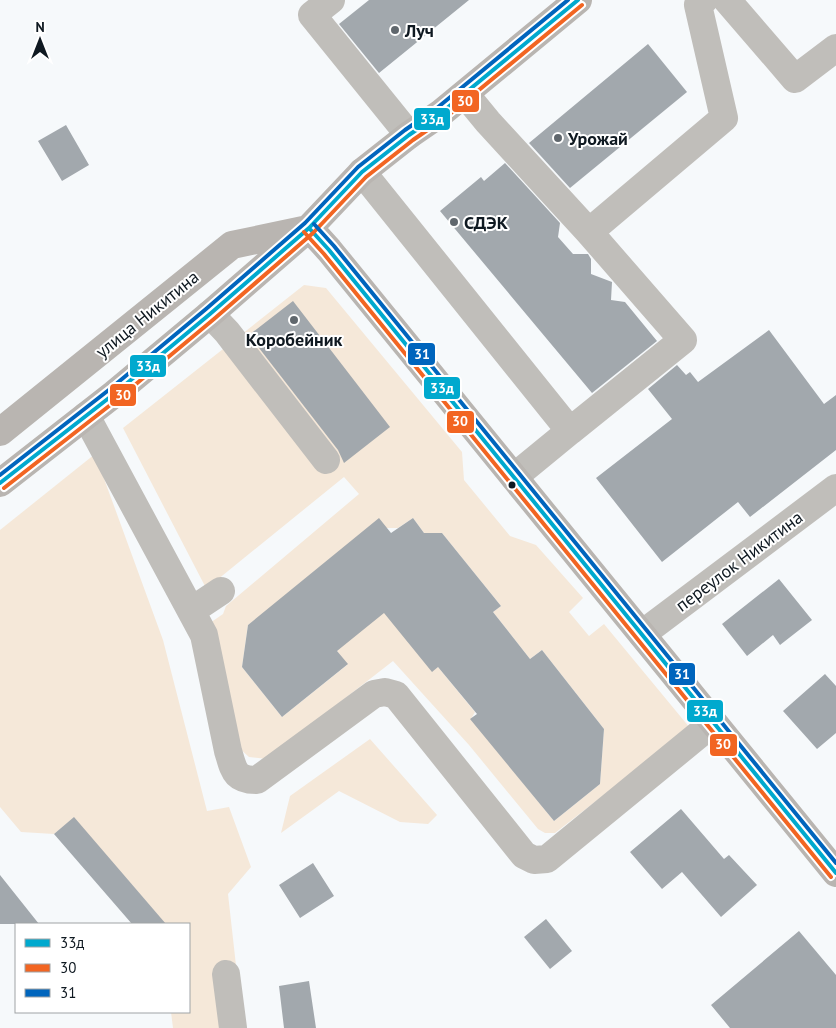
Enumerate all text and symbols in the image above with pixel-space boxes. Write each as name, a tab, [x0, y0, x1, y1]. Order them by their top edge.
north arrow	[15, 15, 65, 65]
text: N	[35, 18, 45, 36]
place label: Луч	[404, 19, 434, 42]
marker: Луч	[389, 24, 401, 36]
line badge: 30	[451, 89, 480, 113]
text: 30	[457, 92, 473, 110]
line badge: 33д	[413, 107, 451, 131]
text: 33д	[420, 110, 444, 128]
place label: Урожай	[567, 127, 628, 150]
marker: Урожай	[552, 132, 564, 144]
place label: СДЭК	[464, 211, 508, 234]
marker: СДЭК	[448, 216, 460, 228]
street label: улица Никитина	[91, 265, 203, 363]
marker: Коробейник	[288, 314, 300, 326]
place label: Коробейник	[246, 328, 342, 351]
line badge: 31	[407, 342, 436, 366]
text: 31	[414, 345, 430, 363]
line badge: 33д	[129, 354, 167, 378]
text: 33д	[136, 357, 160, 375]
line badge: 33д	[423, 376, 461, 400]
text: 33д	[430, 379, 454, 397]
line badge: 30	[109, 383, 137, 407]
text: 30	[115, 386, 131, 404]
line badge: 30	[446, 410, 475, 434]
text: 30	[452, 412, 468, 430]
unlabelled marker	[507, 480, 517, 490]
street label: переулок Никитина	[671, 506, 807, 616]
line badge: 31	[668, 662, 696, 686]
text: 31	[674, 665, 690, 683]
line badge: 33д	[686, 699, 724, 723]
text: 33д	[693, 702, 717, 720]
line badge: 30	[709, 733, 738, 757]
text: 30	[715, 735, 731, 753]
legend	[15, 923, 190, 1013]
text: 33д	[60, 933, 84, 952]
text: 30	[60, 958, 76, 977]
text: 31	[60, 983, 76, 1002]

